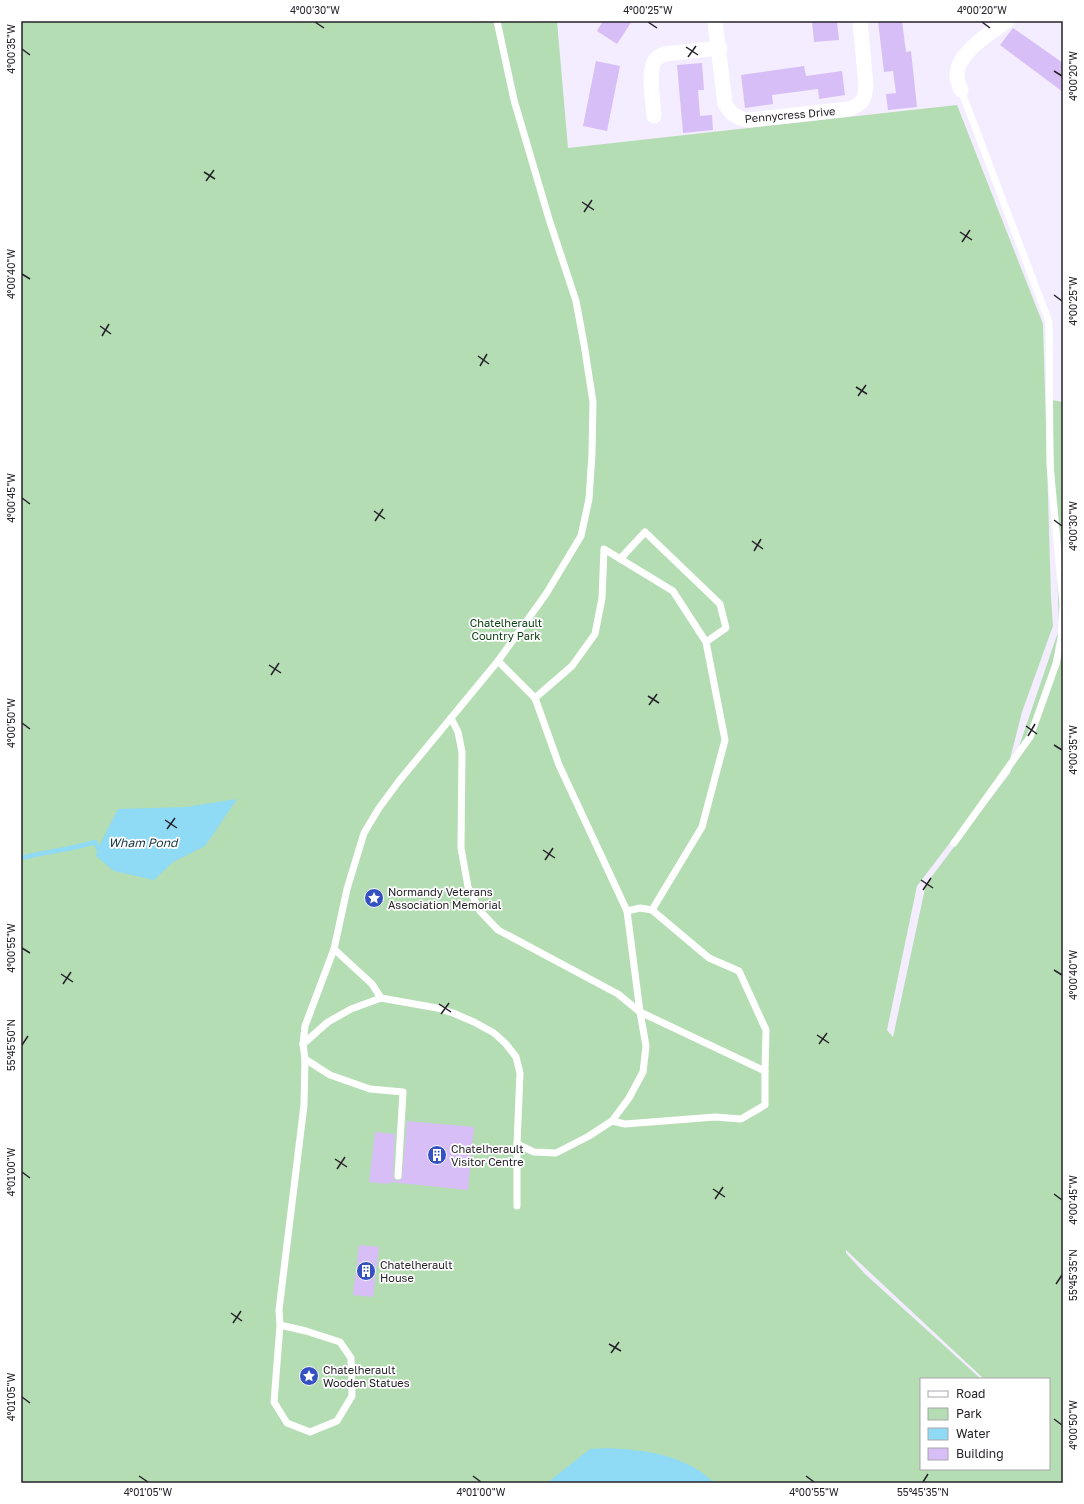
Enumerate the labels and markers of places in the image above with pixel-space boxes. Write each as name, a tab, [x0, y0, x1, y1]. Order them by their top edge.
place label: Normandy Veterans Association Memorial	[388, 885, 502, 911]
place icon: Normandy Veterans Association Memorial	[363, 887, 385, 909]
place label: Chatelherault Visitor Centre	[451, 1142, 524, 1168]
building icon: Chatelherault Visitor Centre	[426, 1144, 448, 1166]
place label: Chatelherault House	[380, 1258, 453, 1284]
building icon: Chatelherault House	[355, 1260, 377, 1282]
place label: Chatelherault Wooden Statues	[323, 1363, 410, 1389]
place icon: Chatelherault Wooden Statues	[298, 1365, 320, 1387]

